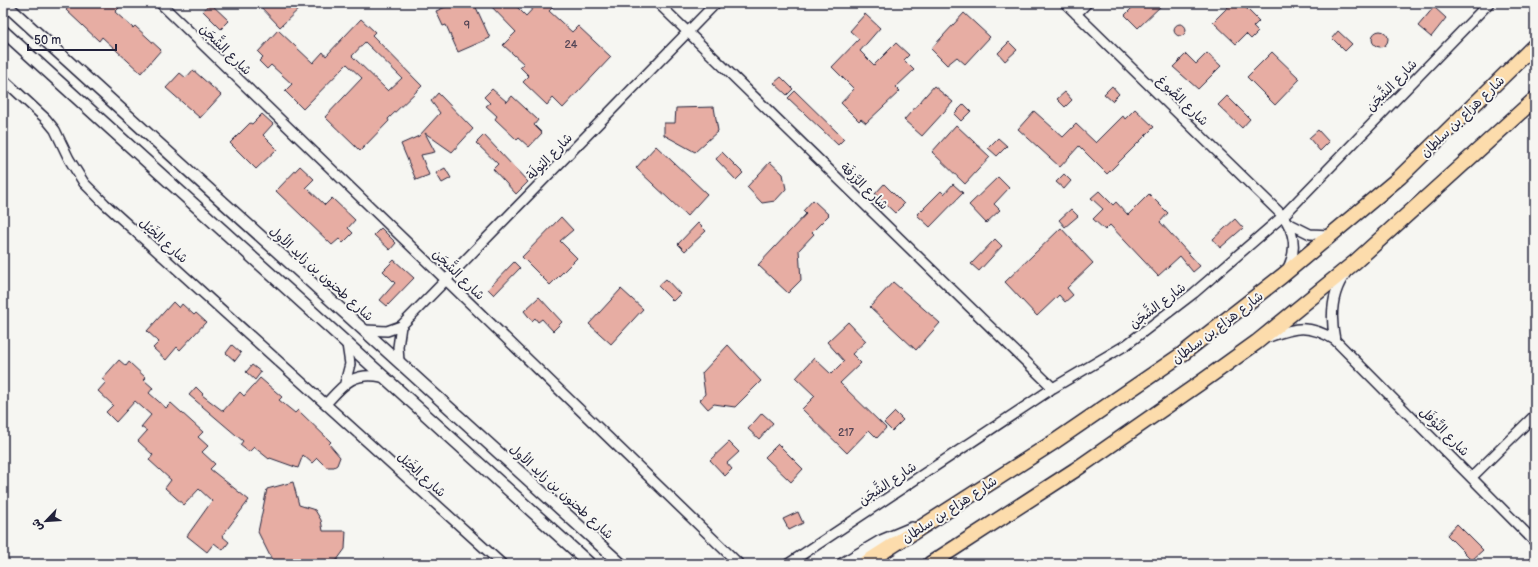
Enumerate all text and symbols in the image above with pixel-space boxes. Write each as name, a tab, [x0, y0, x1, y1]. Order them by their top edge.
street label: شارع الشَّجَن	[195, 19, 256, 79]
house number: 9	[464, 19, 470, 32]
scale bar	[28, 26, 116, 52]
text: 50 m	[34, 33, 61, 48]
house number: 24	[564, 38, 578, 51]
street label: شارع الشَّجَن	[1361, 55, 1421, 116]
street label: شارع الصُّوغ	[1152, 71, 1212, 130]
street label: شارع هزاع بن سلطان	[1417, 73, 1509, 162]
street label: شارع اليُولَة	[523, 130, 577, 184]
street label: شارع الرَّزفَة	[836, 159, 892, 214]
street label: شارع الخَيْل	[135, 214, 191, 268]
street label: شارع طحنون بن زايد الأول	[265, 222, 377, 325]
street label: شارع الشَّجَن	[428, 244, 489, 304]
street label: شارع الشَّجَن	[1125, 278, 1190, 333]
street label: شارع هزاع بن سلطان	[1169, 288, 1267, 368]
street label: شارع النَّوْفَل	[1416, 403, 1473, 460]
house number: 217	[838, 426, 855, 439]
street label: شارع طحنون بن زايد الأول	[505, 440, 617, 543]
street label: شارع الخَيْل	[393, 448, 449, 502]
street label: شارع الشَّجَن	[854, 457, 920, 510]
street label: شارع هزاع بن سلطان	[899, 473, 1001, 547]
north arrow	[26, 501, 66, 541]
text: ش	[29, 517, 46, 533]

